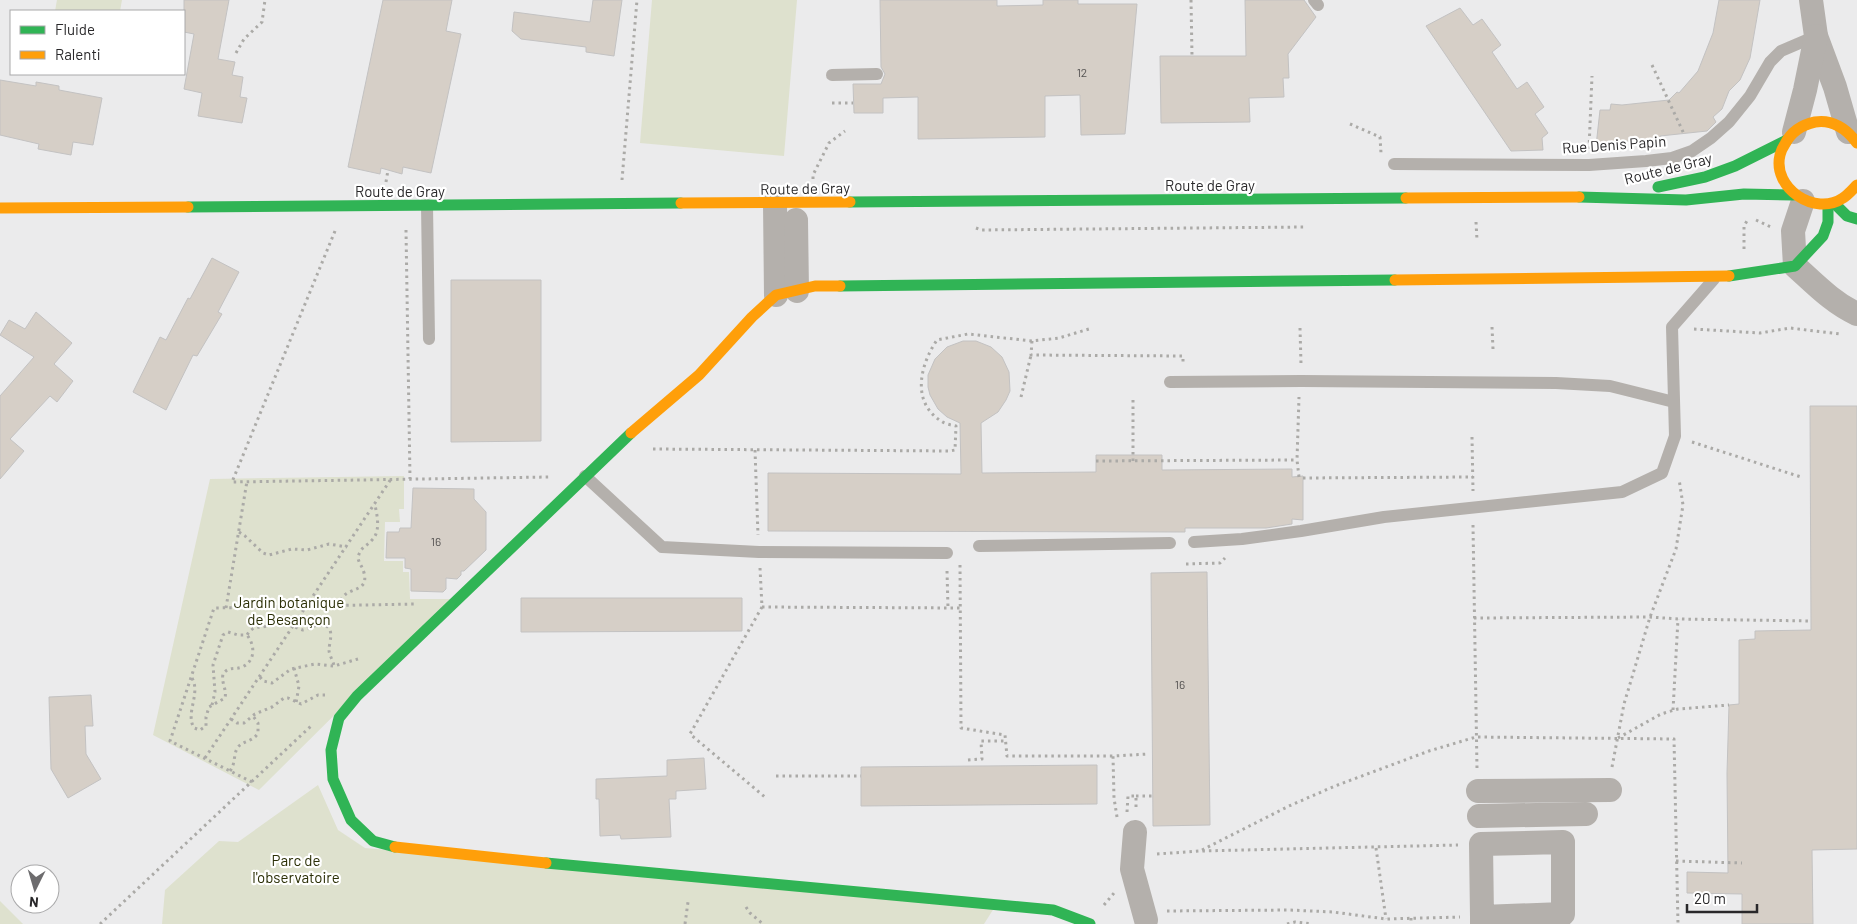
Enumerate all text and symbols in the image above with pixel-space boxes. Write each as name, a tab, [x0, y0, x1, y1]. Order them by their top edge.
legend	[10, 10, 185, 75]
text: Fluide	[55, 20, 95, 38]
text: Ralenti	[55, 45, 101, 63]
house number: 12	[1077, 65, 1087, 79]
street label: Rue Denis Papin	[1561, 131, 1667, 157]
street label: Route de Gray	[1622, 148, 1714, 188]
street label: Route de Gray	[1165, 176, 1255, 194]
street label: Route de Gray	[760, 178, 850, 198]
street label: Route de Gray	[355, 182, 445, 200]
house number: 16	[431, 534, 441, 548]
park label: Jardin botanique de Besançon	[234, 593, 344, 628]
house number: 16	[1175, 677, 1185, 691]
park label: Parc de l'observatoire	[252, 851, 340, 886]
north arrow	[10, 864, 60, 914]
scale bar	[1687, 882, 1757, 914]
text: 20 m	[1694, 889, 1726, 907]
text: N	[28, 894, 39, 911]

